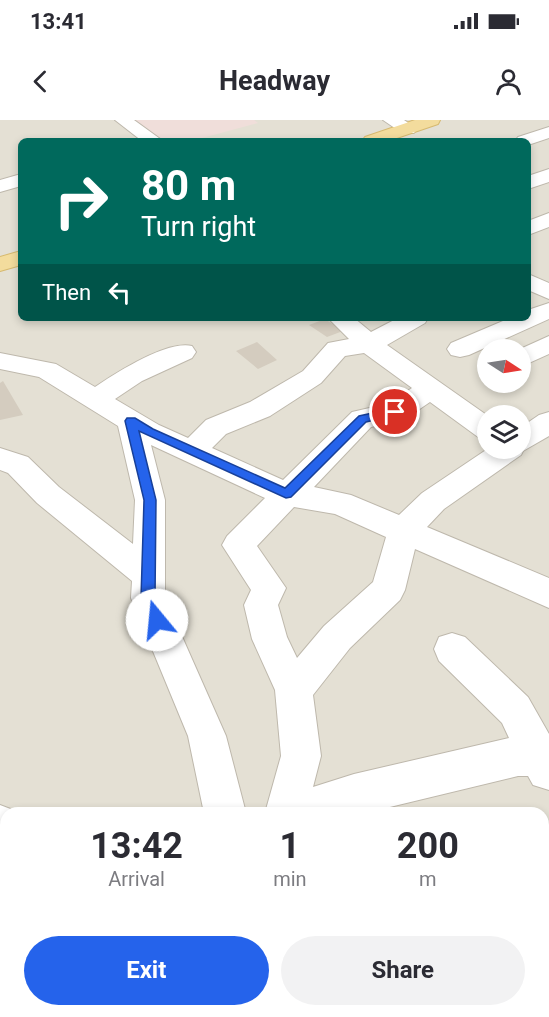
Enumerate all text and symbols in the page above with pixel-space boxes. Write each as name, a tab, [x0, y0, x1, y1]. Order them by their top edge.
text: 13:41	[30, 9, 87, 34]
icon: back	[24, 65, 57, 98]
text: Headway	[219, 65, 330, 97]
icon: person	[492, 65, 525, 98]
text: 80 m	[141, 161, 236, 210]
icon: right	[42, 162, 120, 240]
text: Turn right	[141, 211, 256, 243]
icon: left	[103, 276, 136, 309]
text: Then	[42, 280, 91, 305]
north arrow	[477, 339, 531, 393]
map controls	[477, 339, 531, 459]
pin	[369, 386, 420, 437]
icon: arrive	[378, 395, 411, 428]
button: layers	[477, 405, 531, 459]
position arrow	[125, 588, 189, 652]
text: 13:42	[90, 825, 183, 867]
text: 1	[280, 825, 300, 867]
text: 200	[397, 825, 459, 867]
text: Arrival	[108, 867, 165, 891]
text: min	[273, 867, 307, 891]
text: m	[419, 867, 437, 891]
button: Exit	[24, 936, 269, 1005]
button: Share	[281, 936, 525, 1005]

